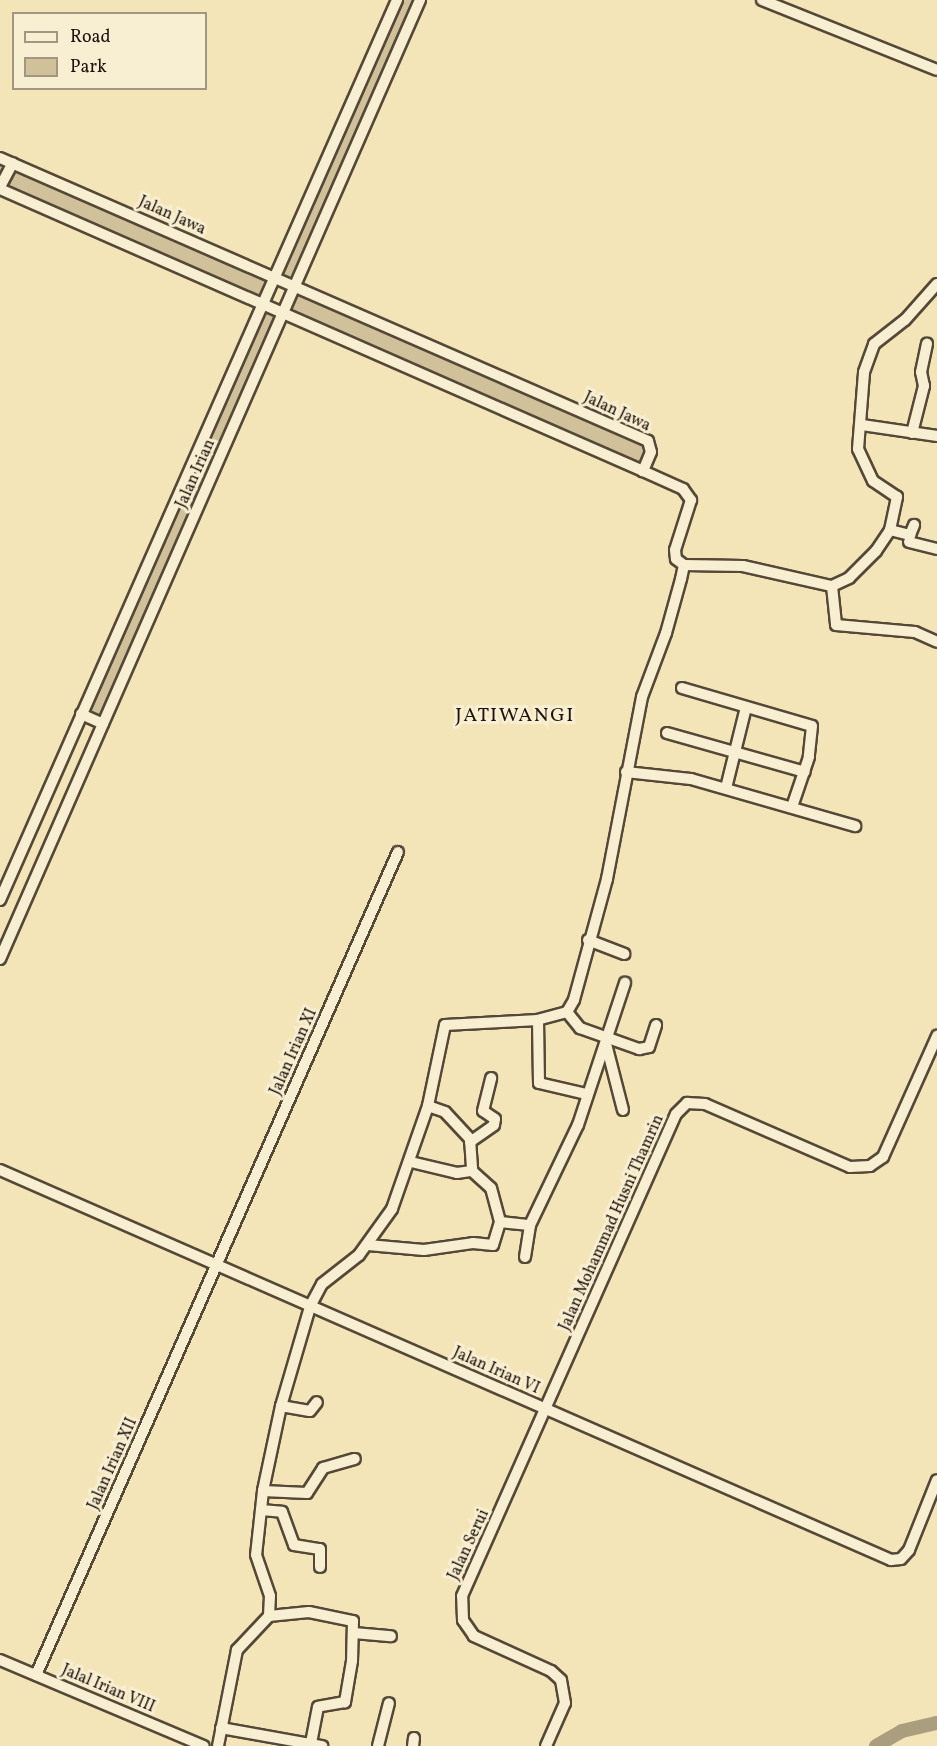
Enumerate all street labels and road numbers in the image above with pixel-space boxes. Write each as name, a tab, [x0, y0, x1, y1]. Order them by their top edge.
street label: Jalan Jawa	[135, 193, 209, 239]
street label: Jalan Jawa	[580, 388, 654, 436]
street label: Jalan Irian	[172, 437, 220, 511]
street label: Jalan Irian XI	[266, 1006, 322, 1098]
street label: Jalan Mohammad Husni Thamrin	[555, 1112, 669, 1334]
street label: Jalan Irian VI	[449, 1343, 543, 1399]
street label: Jalan Irian XII	[84, 1415, 142, 1513]
street label: Jalan Serui	[444, 1507, 494, 1583]
street label: Jalal Irian VIII	[58, 1661, 158, 1717]

